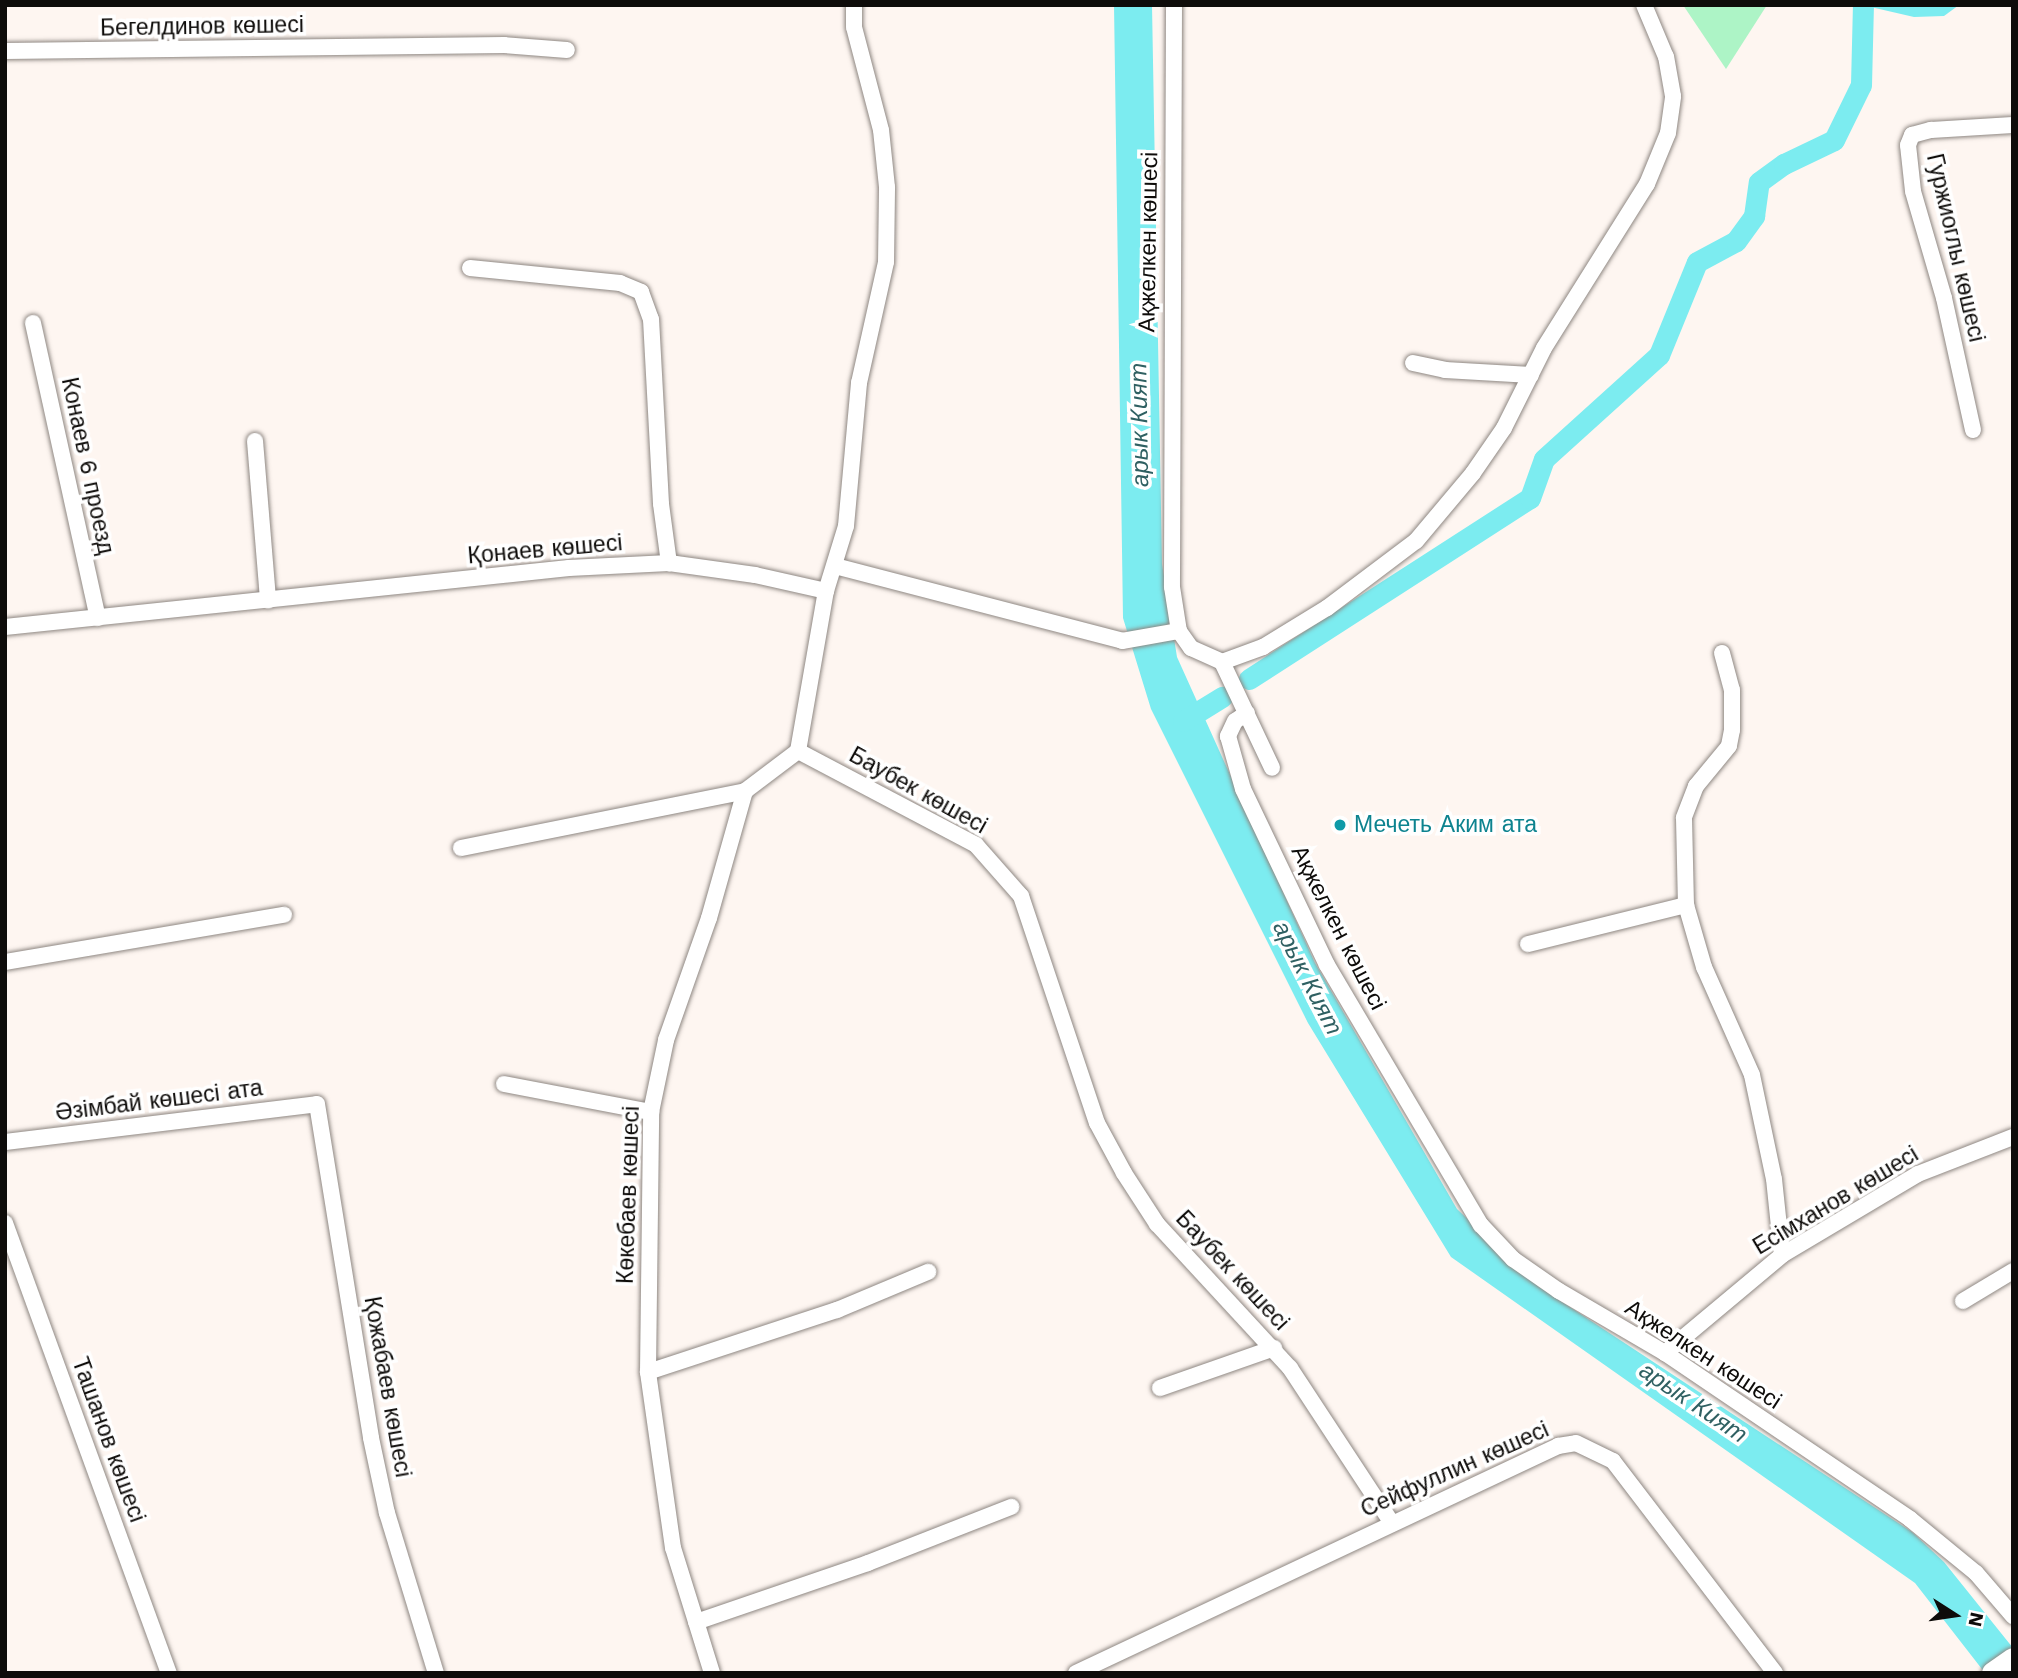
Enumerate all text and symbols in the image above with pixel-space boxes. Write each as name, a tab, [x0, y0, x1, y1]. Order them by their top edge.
street label: Бегелдинов көшесі	[100, 11, 304, 43]
street label: Ақжелкен көшесі	[1134, 151, 1164, 333]
street label: Гуржиоглы көшесі	[1920, 151, 1990, 345]
water label: арык Кият	[1125, 363, 1155, 487]
street label: Конаев 6 проезд	[55, 375, 119, 557]
street label: Қонаев көшесі	[466, 529, 624, 571]
street label: Баубек көшесі	[844, 742, 992, 840]
place label: Мечеть Аким ата	[1354, 811, 1537, 839]
marker: Мечеть Аким ата	[1332, 817, 1348, 833]
street label: Ақжелкен көшесі	[1285, 841, 1391, 1015]
water label: арык Кият	[1266, 916, 1348, 1040]
street label: Әзімбай көшесі ата	[54, 1075, 264, 1127]
street label: Көкебаев көшесі	[612, 1106, 646, 1284]
street label: Есімханов көшесі	[1748, 1141, 1924, 1261]
street label: Баубек көшесі	[1169, 1205, 1295, 1337]
street label: Қожабаев көшесі	[358, 1294, 416, 1480]
street label: Ақжелкен көшесі	[1620, 1294, 1786, 1416]
street label: Ташанов көшесі	[65, 1354, 151, 1526]
water label: арык Кият	[1634, 1356, 1752, 1450]
street label: Сейфуллин көшесі	[1357, 1416, 1553, 1524]
north arrow	[1920, 1580, 1990, 1650]
text: N	[1963, 1610, 1989, 1629]

